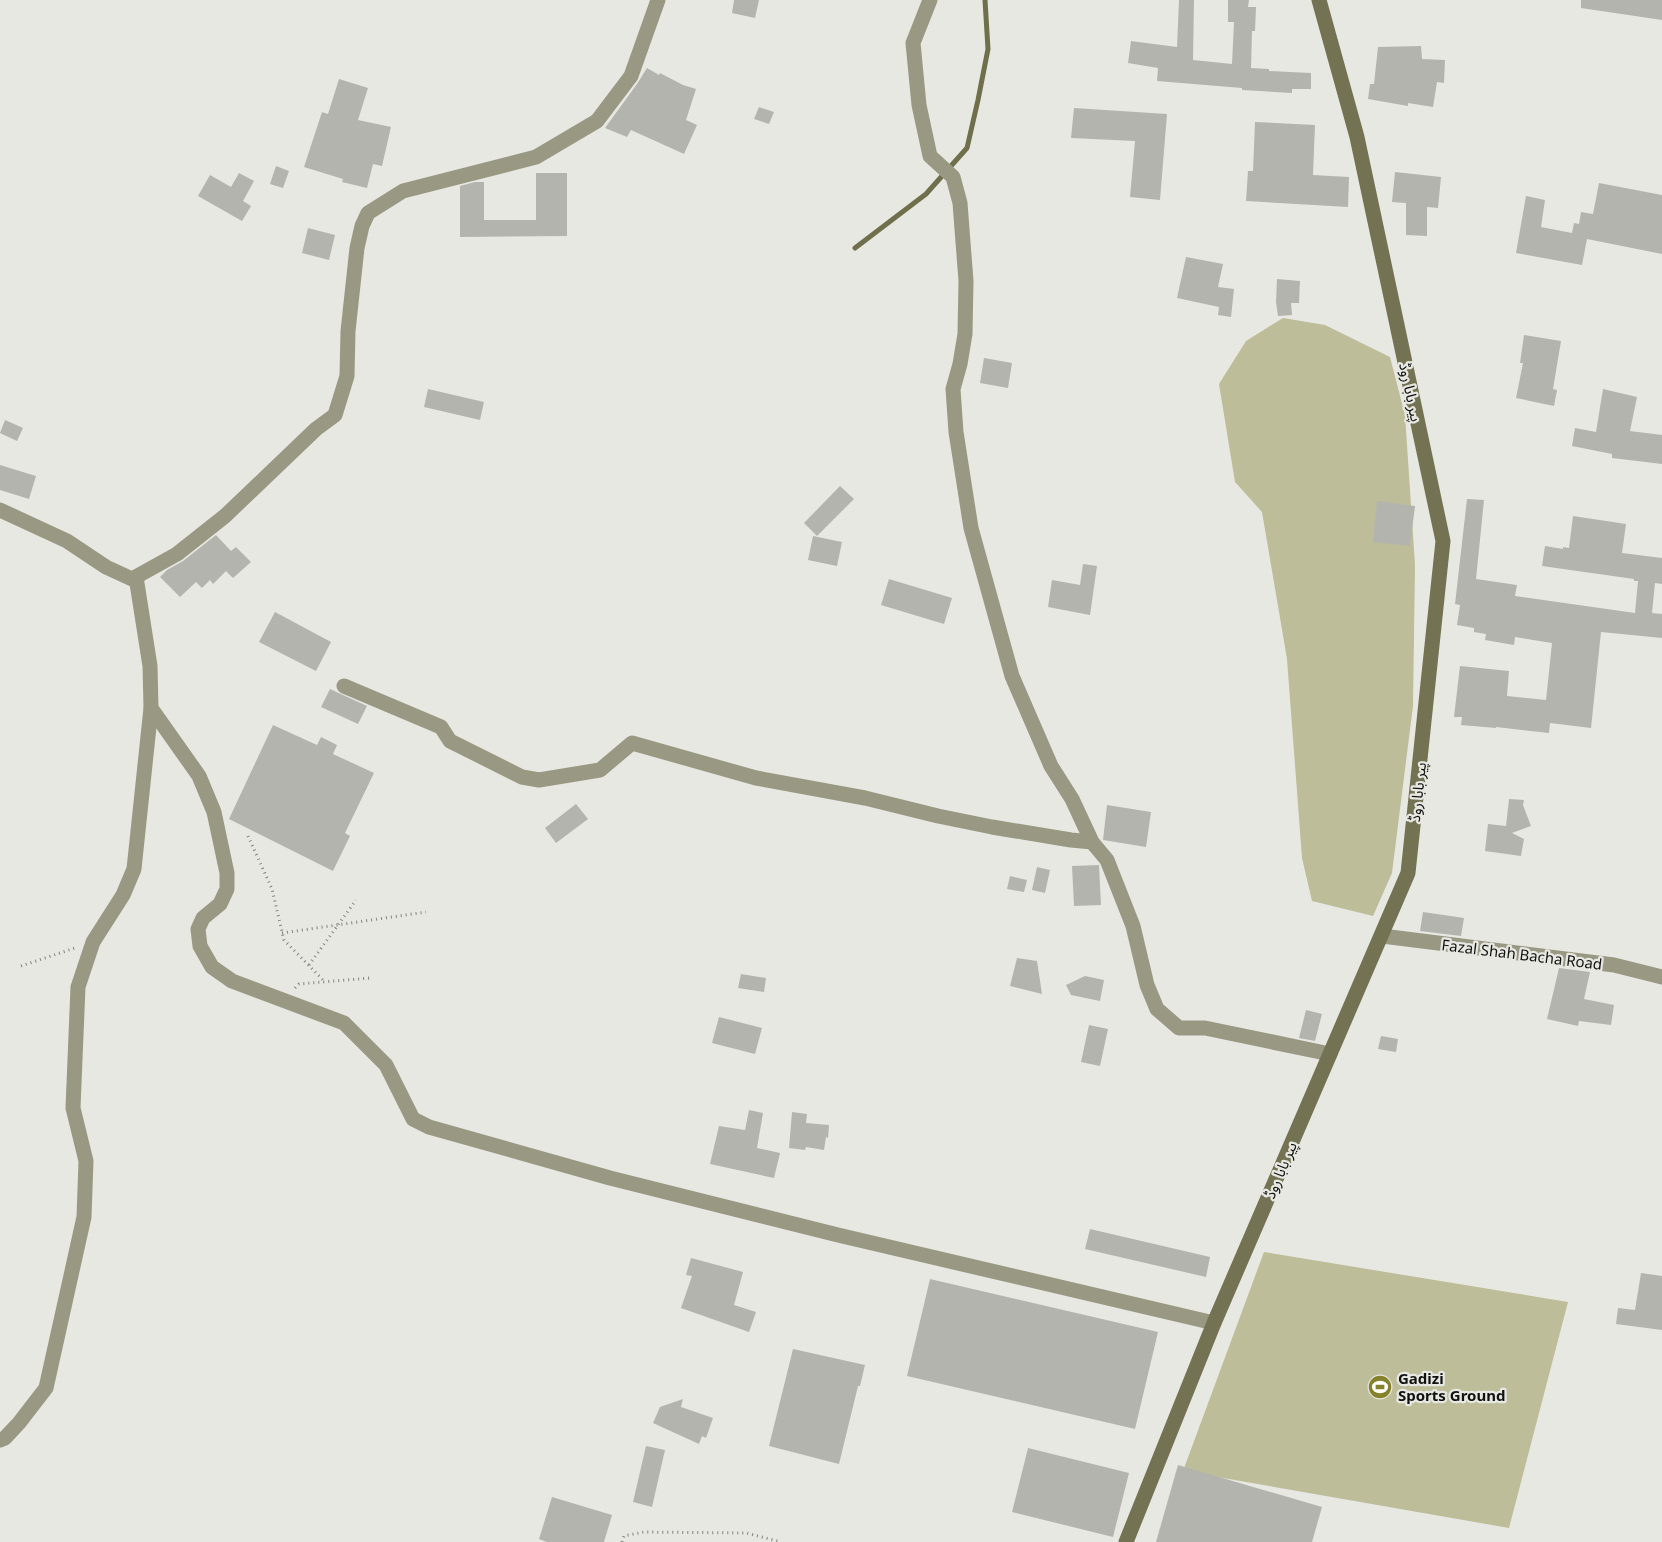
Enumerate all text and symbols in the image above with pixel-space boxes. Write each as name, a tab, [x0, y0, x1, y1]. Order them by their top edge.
street label: پیر بابا روڈ	[1394, 361, 1427, 424]
street label: پیر بابا روڈ	[1404, 761, 1431, 823]
street label: Fazal Shah Bacha Road	[1441, 934, 1603, 974]
street label: پیر بابا روڈ	[1259, 1138, 1302, 1202]
place label: Gadizi Sports Ground	[1398, 1368, 1505, 1405]
sports icon: Gadizi Sports Ground	[1367, 1374, 1393, 1400]

